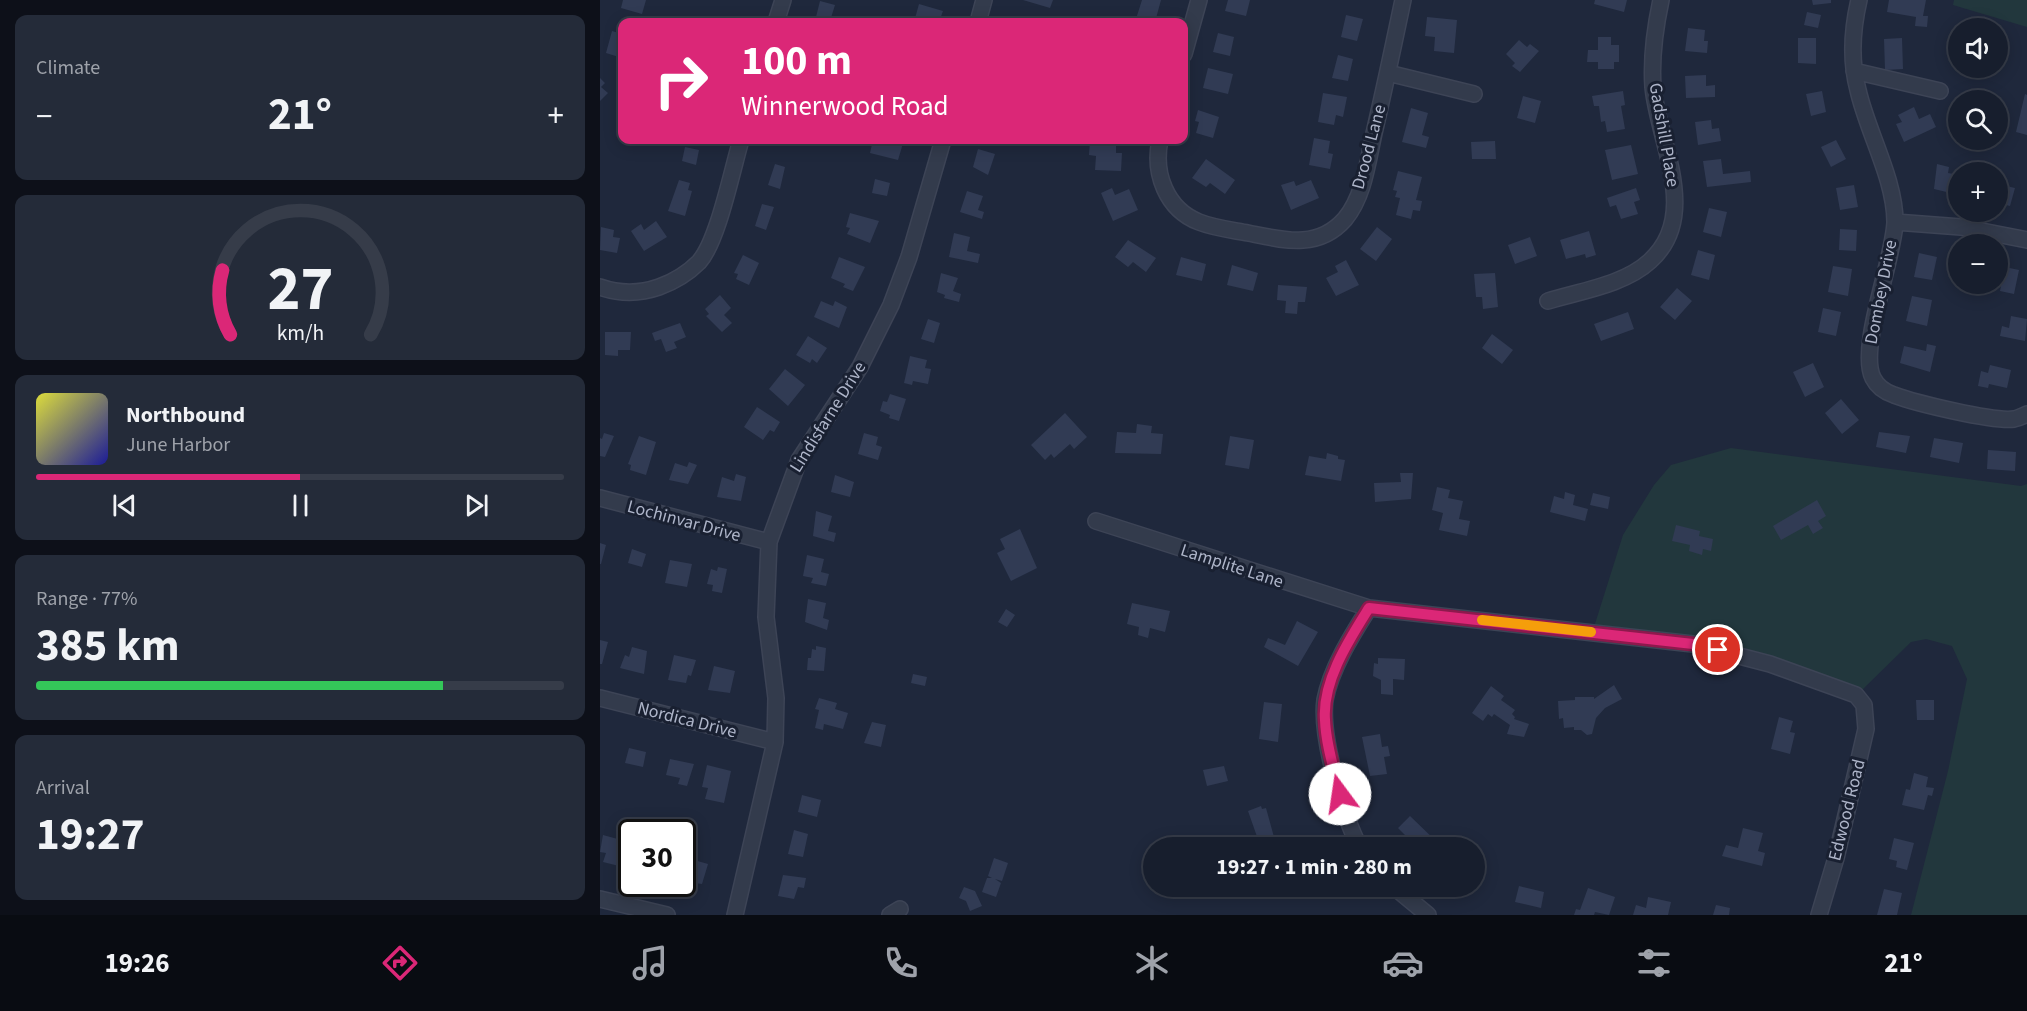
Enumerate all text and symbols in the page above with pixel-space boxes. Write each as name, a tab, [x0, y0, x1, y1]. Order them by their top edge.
map controls	[1948, 18, 2008, 294]
button: sound	[1948, 18, 2008, 78]
text: 100 m	[741, 31, 852, 91]
icon: right	[642, 42, 720, 120]
text: Climate	[36, 54, 100, 82]
street label: Gadshill Place	[1643, 81, 1685, 189]
text: 21°	[268, 83, 332, 147]
text: Winnerwood Road	[741, 87, 949, 126]
button: search	[1948, 90, 2008, 150]
text: −	[36, 93, 52, 140]
text: +	[548, 93, 564, 140]
street label: Drood Lane	[1346, 102, 1392, 192]
button: +	[1948, 162, 2008, 222]
button: −	[1948, 234, 2008, 294]
street label: Dombey Drive	[1859, 238, 1903, 346]
text: 27	[267, 245, 333, 334]
text: km/h	[276, 318, 324, 349]
street label: Lindisfarne Drive	[784, 357, 872, 477]
text: Northbound	[126, 399, 245, 431]
text: June Harbor	[126, 431, 230, 459]
icon: previous	[108, 489, 141, 522]
icon: pause	[284, 489, 317, 522]
icon: next	[460, 489, 493, 522]
street label: Lochinvar Drive	[624, 494, 744, 548]
street label: Lamplite Lane	[1177, 538, 1287, 594]
text: Range · 77%	[36, 585, 137, 613]
text: 385 km	[36, 614, 180, 678]
pin	[1692, 624, 1743, 675]
icon: arrive	[1701, 633, 1734, 666]
street label: Nordica Drive	[635, 696, 739, 744]
street label: Edwood Road	[1822, 757, 1872, 863]
position arrow	[1308, 762, 1372, 826]
text: Arrival	[36, 774, 90, 802]
text: 19:27	[36, 803, 145, 867]
speed limit sign: 30	[618, 819, 696, 897]
text: 19:27 · 1 min · 280 m	[1216, 851, 1412, 883]
icon: directions	[379, 942, 421, 984]
icon: music	[629, 942, 671, 984]
icon: phone	[880, 942, 922, 984]
icon: climate	[1131, 942, 1173, 984]
icon: car	[1382, 942, 1424, 984]
icon: filters	[1633, 942, 1675, 984]
text: 19:26	[104, 944, 170, 983]
text: 21°	[1884, 944, 1923, 983]

